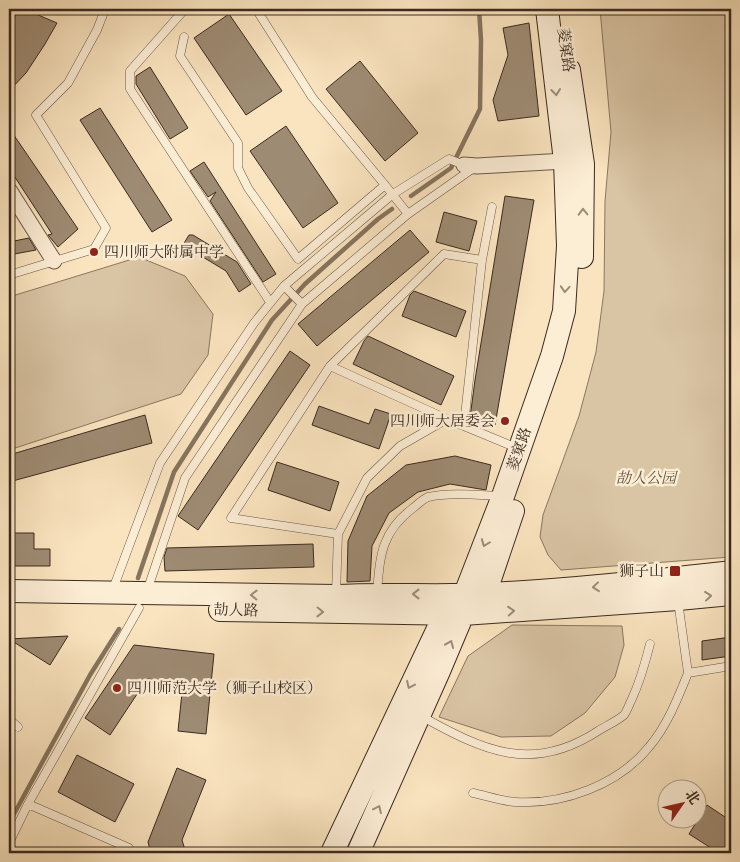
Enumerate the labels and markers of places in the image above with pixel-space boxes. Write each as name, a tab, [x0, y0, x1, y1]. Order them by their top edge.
place label: 四川师大附属中学	[104, 243, 224, 262]
marker: 四川师大附属中学	[88, 246, 100, 258]
place label: 四川师大居委会	[390, 412, 495, 431]
marker: 四川师大居委会	[499, 415, 511, 427]
place label: 狮子山	[619, 562, 664, 581]
marker: 狮子山	[668, 564, 682, 578]
place label: 四川师范大学（狮子山校区）	[127, 679, 322, 698]
marker: 四川师范大学（狮子山校区）	[111, 682, 123, 694]

